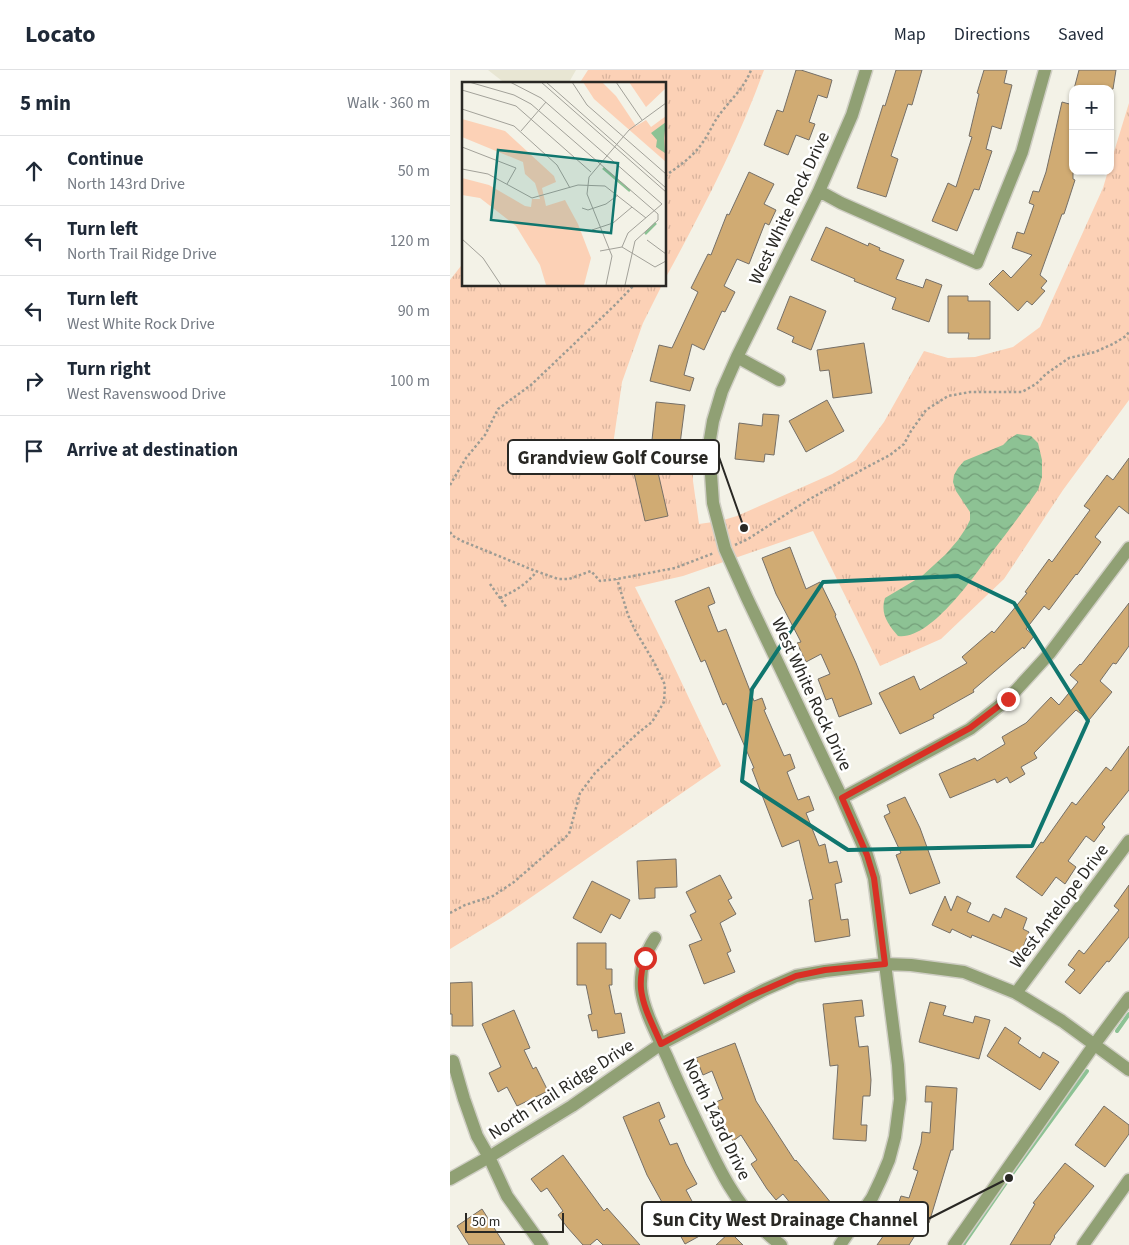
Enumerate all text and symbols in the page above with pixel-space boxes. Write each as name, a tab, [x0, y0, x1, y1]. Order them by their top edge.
text: Locato	[25, 17, 96, 52]
text: Map	[894, 22, 926, 47]
text: Directions	[954, 22, 1030, 47]
text: Saved	[1058, 22, 1104, 47]
inset map	[462, 82, 666, 286]
map controls	[1069, 85, 1114, 175]
button: +	[1069, 85, 1114, 130]
text: 5 min	[20, 88, 71, 118]
text: Walk · 360 m	[347, 92, 430, 114]
street label: West White Rock Drive	[743, 128, 836, 289]
button: −	[1069, 130, 1114, 175]
text: Continue	[67, 146, 144, 173]
icon: ahead	[20, 157, 48, 185]
text: 50 m	[398, 160, 430, 182]
text: North 143rd Drive	[67, 173, 185, 195]
text: Turn left	[67, 216, 138, 243]
icon: left	[20, 227, 48, 255]
text: 120 m	[390, 230, 430, 252]
text: North Trail Ridge Drive	[67, 243, 217, 265]
text: Turn left	[67, 286, 138, 313]
icon: left	[20, 297, 48, 325]
text: 90 m	[398, 300, 430, 322]
text: West White Rock Drive	[67, 313, 215, 335]
text: Turn right	[67, 356, 151, 383]
icon: right	[20, 367, 48, 395]
text: 100 m	[390, 370, 430, 392]
text: West Ravenswood Drive	[67, 383, 226, 405]
icon: arrive	[20, 437, 48, 465]
text: Arrive at destination	[67, 437, 238, 464]
callout: Grandview Golf Course	[508, 440, 719, 474]
text: Grandview Golf Course	[518, 445, 709, 472]
street label: West White Rock Drive	[765, 614, 858, 775]
route end	[997, 688, 1020, 711]
street label: West Antelope Drive	[1004, 839, 1115, 974]
route start	[634, 947, 657, 970]
street label: North Trail Ridge Drive	[484, 1033, 639, 1146]
street label: North 143rd Drive	[676, 1054, 757, 1184]
callout: Sun City West Drainage Channel	[642, 1202, 928, 1236]
text: Sun City West Drainage Channel	[652, 1207, 918, 1234]
scale bar	[465, 1210, 564, 1233]
text: 50 m	[472, 1212, 500, 1232]

